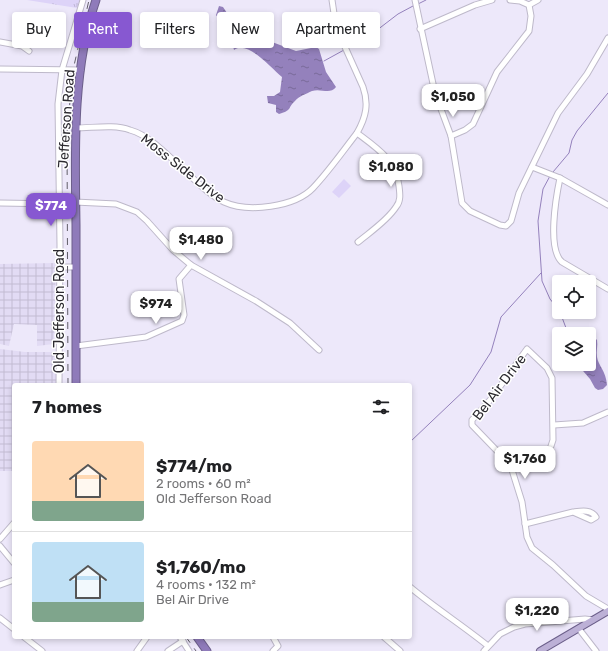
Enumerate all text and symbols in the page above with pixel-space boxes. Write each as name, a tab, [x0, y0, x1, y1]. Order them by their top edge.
chip: Buy	[12, 12, 66, 48]
chip: Rent	[74, 12, 132, 48]
chip: Filters	[140, 12, 209, 48]
chip: New	[217, 12, 274, 48]
chip: Apartment	[282, 12, 380, 48]
street label: Jefferson Road	[55, 69, 78, 169]
pin: $1,050	[420, 84, 486, 118]
text: $1,050	[431, 89, 475, 104]
street label: Moss Side Drive	[137, 130, 228, 207]
pin: $1,080	[358, 154, 424, 188]
text: $1,080	[368, 159, 414, 174]
pin: $774	[27, 193, 75, 227]
text: $774	[35, 198, 67, 213]
pin: $1,480	[168, 227, 234, 261]
text: $1,480	[178, 232, 224, 247]
street label: Old Jefferson Road	[51, 249, 68, 373]
map controls	[552, 275, 596, 371]
button: locate	[552, 275, 596, 319]
pin: $974	[132, 291, 180, 325]
text: $974	[140, 296, 172, 311]
button: layers	[552, 327, 596, 371]
street label: Bel Air Drive	[469, 351, 530, 424]
icon: filters	[370, 396, 392, 418]
text: 7 homes	[32, 397, 102, 417]
pin: $1,760	[492, 446, 558, 480]
text: $1,760	[504, 451, 546, 466]
text: $774/mo	[156, 456, 232, 476]
icon: home	[64, 457, 112, 505]
text: 2 rooms · 60 m²	[156, 476, 251, 491]
text: Old Jefferson Road	[156, 491, 271, 506]
text: $1,760/mo	[156, 557, 246, 577]
icon: home	[64, 558, 112, 606]
text: 4 rooms · 132 m²	[156, 577, 256, 592]
text: Bel Air Drive	[156, 592, 229, 607]
pin: $1,220	[504, 598, 570, 632]
text: $1,220	[515, 603, 559, 618]

